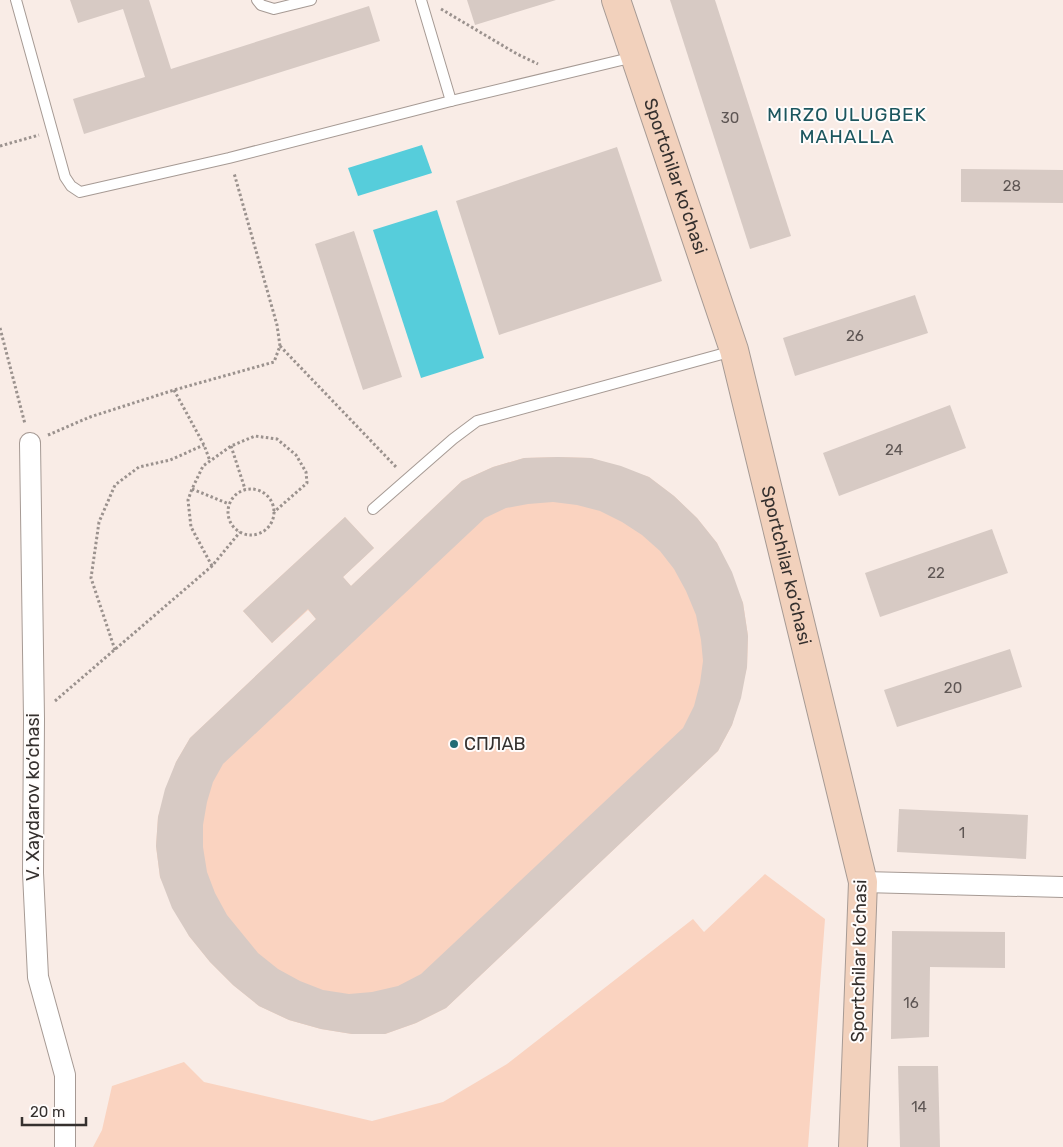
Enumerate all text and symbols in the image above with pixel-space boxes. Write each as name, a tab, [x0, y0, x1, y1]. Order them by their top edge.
street label: Sportchilar ko‘chasi	[639, 95, 712, 257]
district label: MIRZO ULUGBEK MAHALLA	[767, 103, 927, 148]
house number: 30	[721, 109, 739, 127]
house number: 28	[1003, 177, 1021, 195]
house number: 26	[846, 327, 864, 345]
house number: 24	[885, 441, 903, 459]
street label: Sportchilar ko‘chasi	[756, 484, 816, 647]
house number: 22	[927, 564, 945, 582]
house number: 20	[944, 679, 962, 697]
street label: V. Xaydarov ko‘chasi	[22, 713, 44, 881]
place label: СПЛАВ	[464, 733, 526, 755]
marker: СПЛАВ	[448, 738, 460, 750]
house number: 1	[959, 824, 965, 842]
street label: Sportchilar ko‘chasi	[847, 879, 871, 1043]
house number: 16	[903, 994, 919, 1012]
scale bar	[22, 1094, 86, 1126]
house number: 14	[911, 1098, 927, 1116]
text: 20 m	[30, 1103, 65, 1121]

